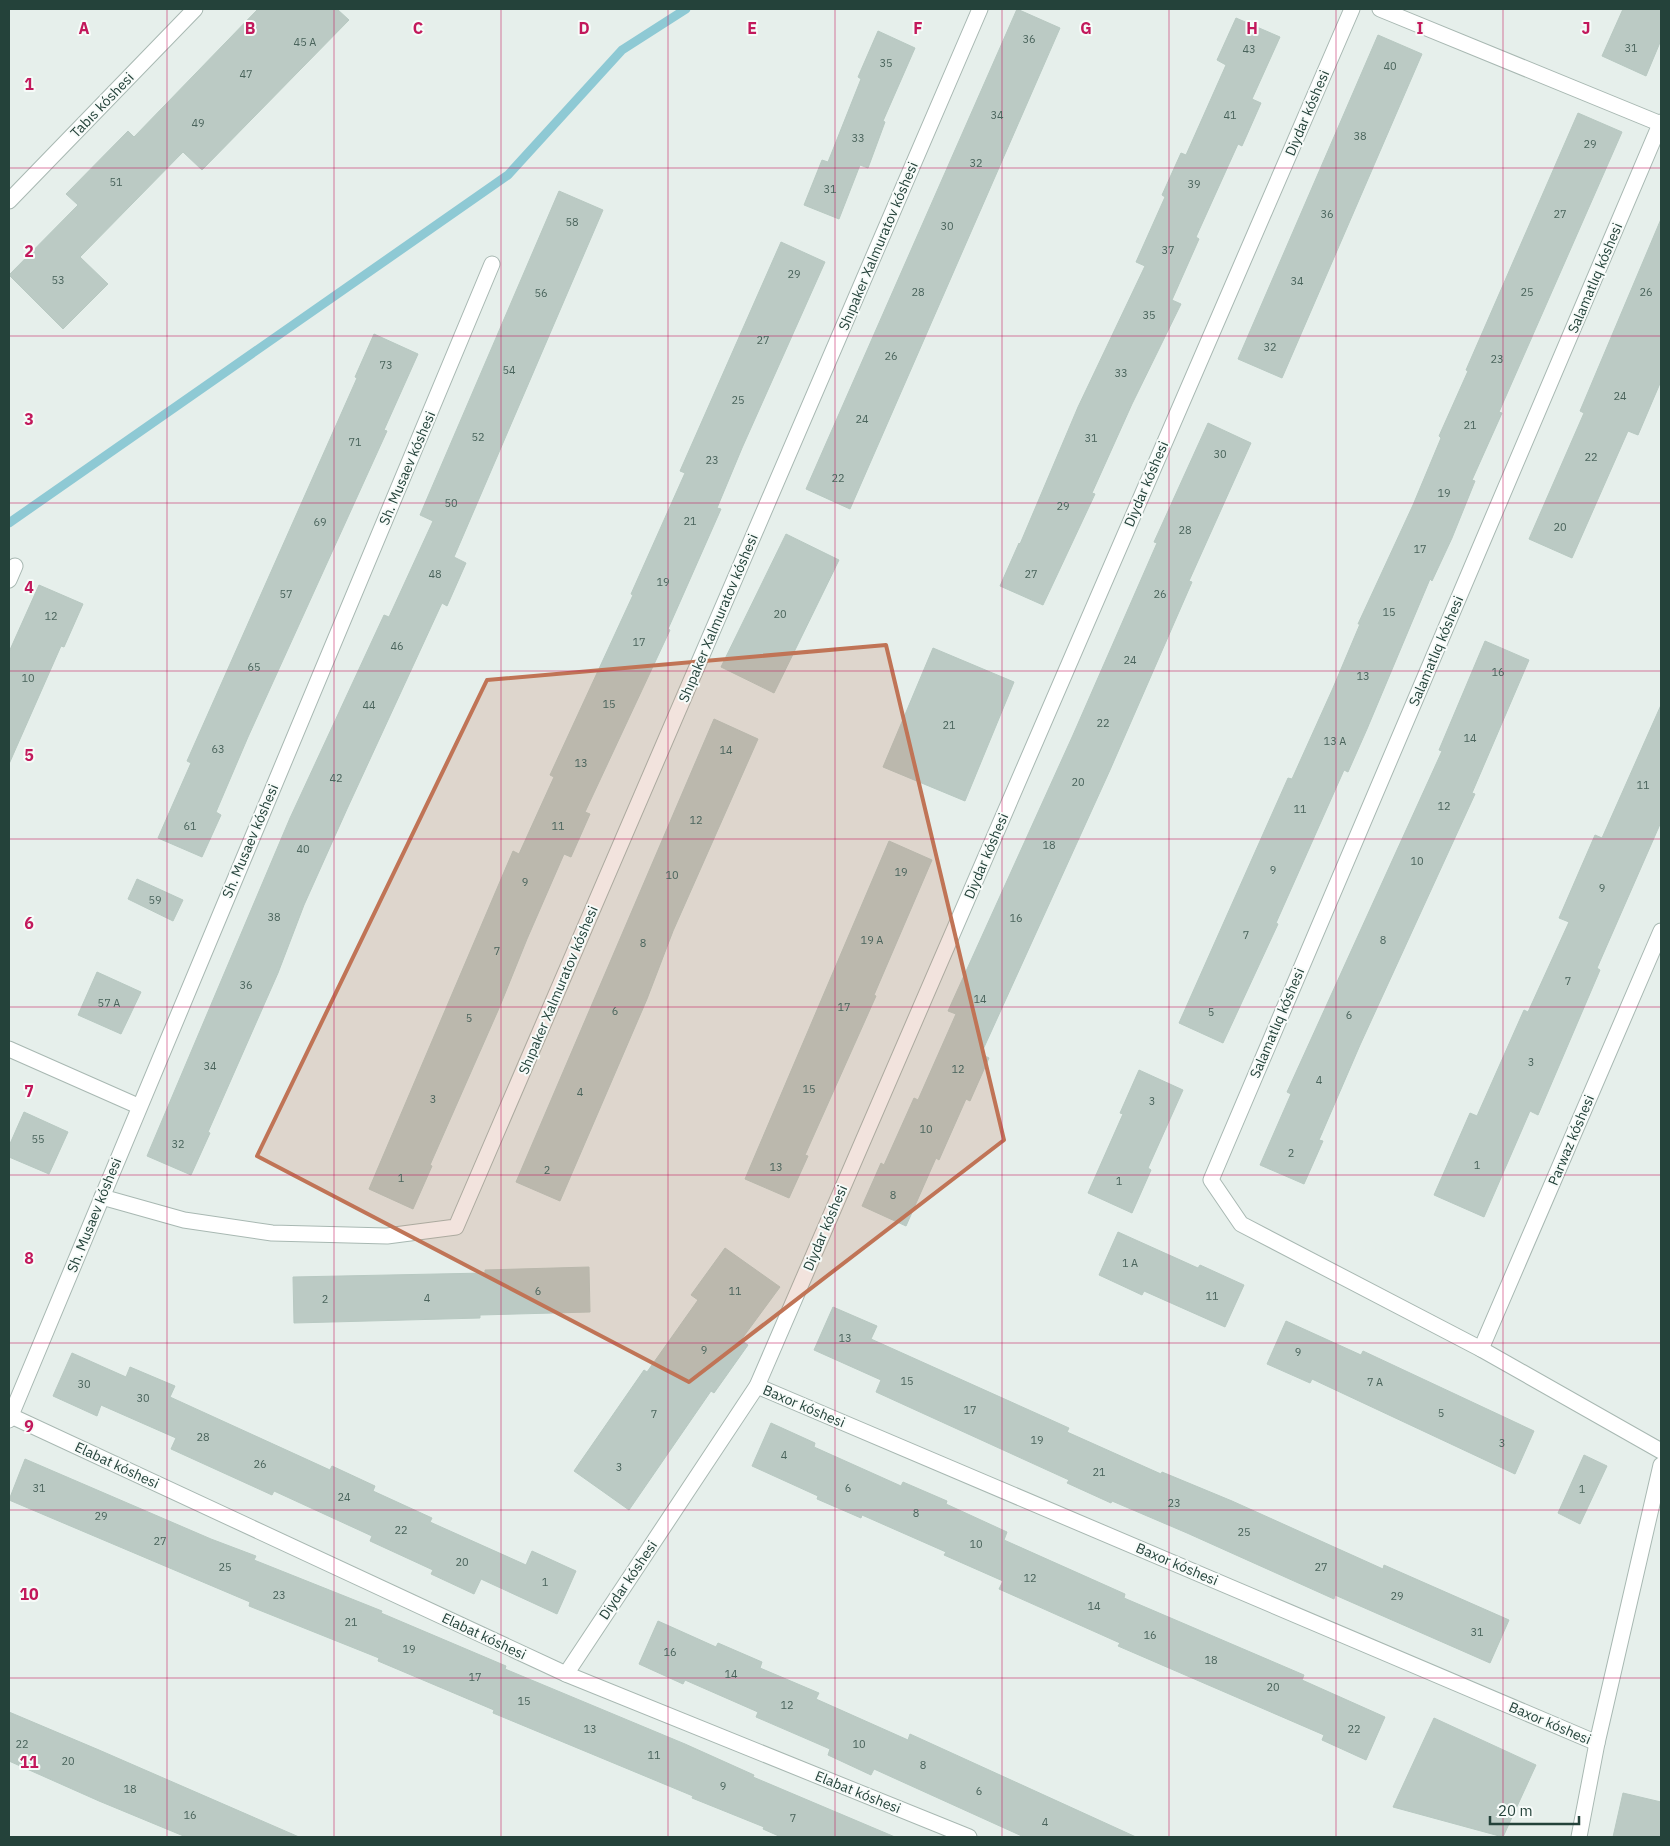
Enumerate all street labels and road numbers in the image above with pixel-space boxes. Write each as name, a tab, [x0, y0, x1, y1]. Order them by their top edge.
street label: Diydar kóshesi	[1281, 67, 1333, 159]
street label: Tabıs kóshesi	[66, 69, 138, 141]
street label: Shıpaker Xalmuratov kóshesi	[834, 159, 922, 333]
street label: Salamatlıq kóshesi	[1564, 220, 1626, 336]
street label: Sh. Musaev kóshesi	[375, 408, 439, 528]
street label: Diydar kóshesi	[1120, 438, 1172, 530]
street label: Shıpaker Xalmuratov kóshesi	[674, 531, 762, 705]
street label: Salamatlıq kóshesi	[1405, 593, 1467, 709]
street label: Sh. Musaev kóshesi	[218, 781, 282, 901]
street label: Diydar kóshesi	[960, 810, 1012, 902]
street label: Shıpaker Xalmuratov kóshesi	[514, 903, 602, 1077]
street label: Salamatlıq kóshesi	[1246, 965, 1308, 1081]
street label: Parwaz kóshesi	[1544, 1092, 1598, 1188]
street label: Sh. Musaev kóshesi	[63, 1155, 125, 1275]
street label: Diydar kóshesi	[799, 1182, 851, 1274]
street label: Baxor kóshesi	[760, 1381, 848, 1431]
street label: Elabat kóshesi	[72, 1438, 162, 1492]
street label: Diydar kóshesi	[595, 1537, 661, 1623]
street label: Baxor kóshesi	[1133, 1539, 1221, 1589]
street label: Elabat kóshesi	[439, 1609, 529, 1663]
street label: Baxor kóshesi	[1506, 1698, 1594, 1748]
street label: Elabat kóshesi	[812, 1767, 904, 1817]

